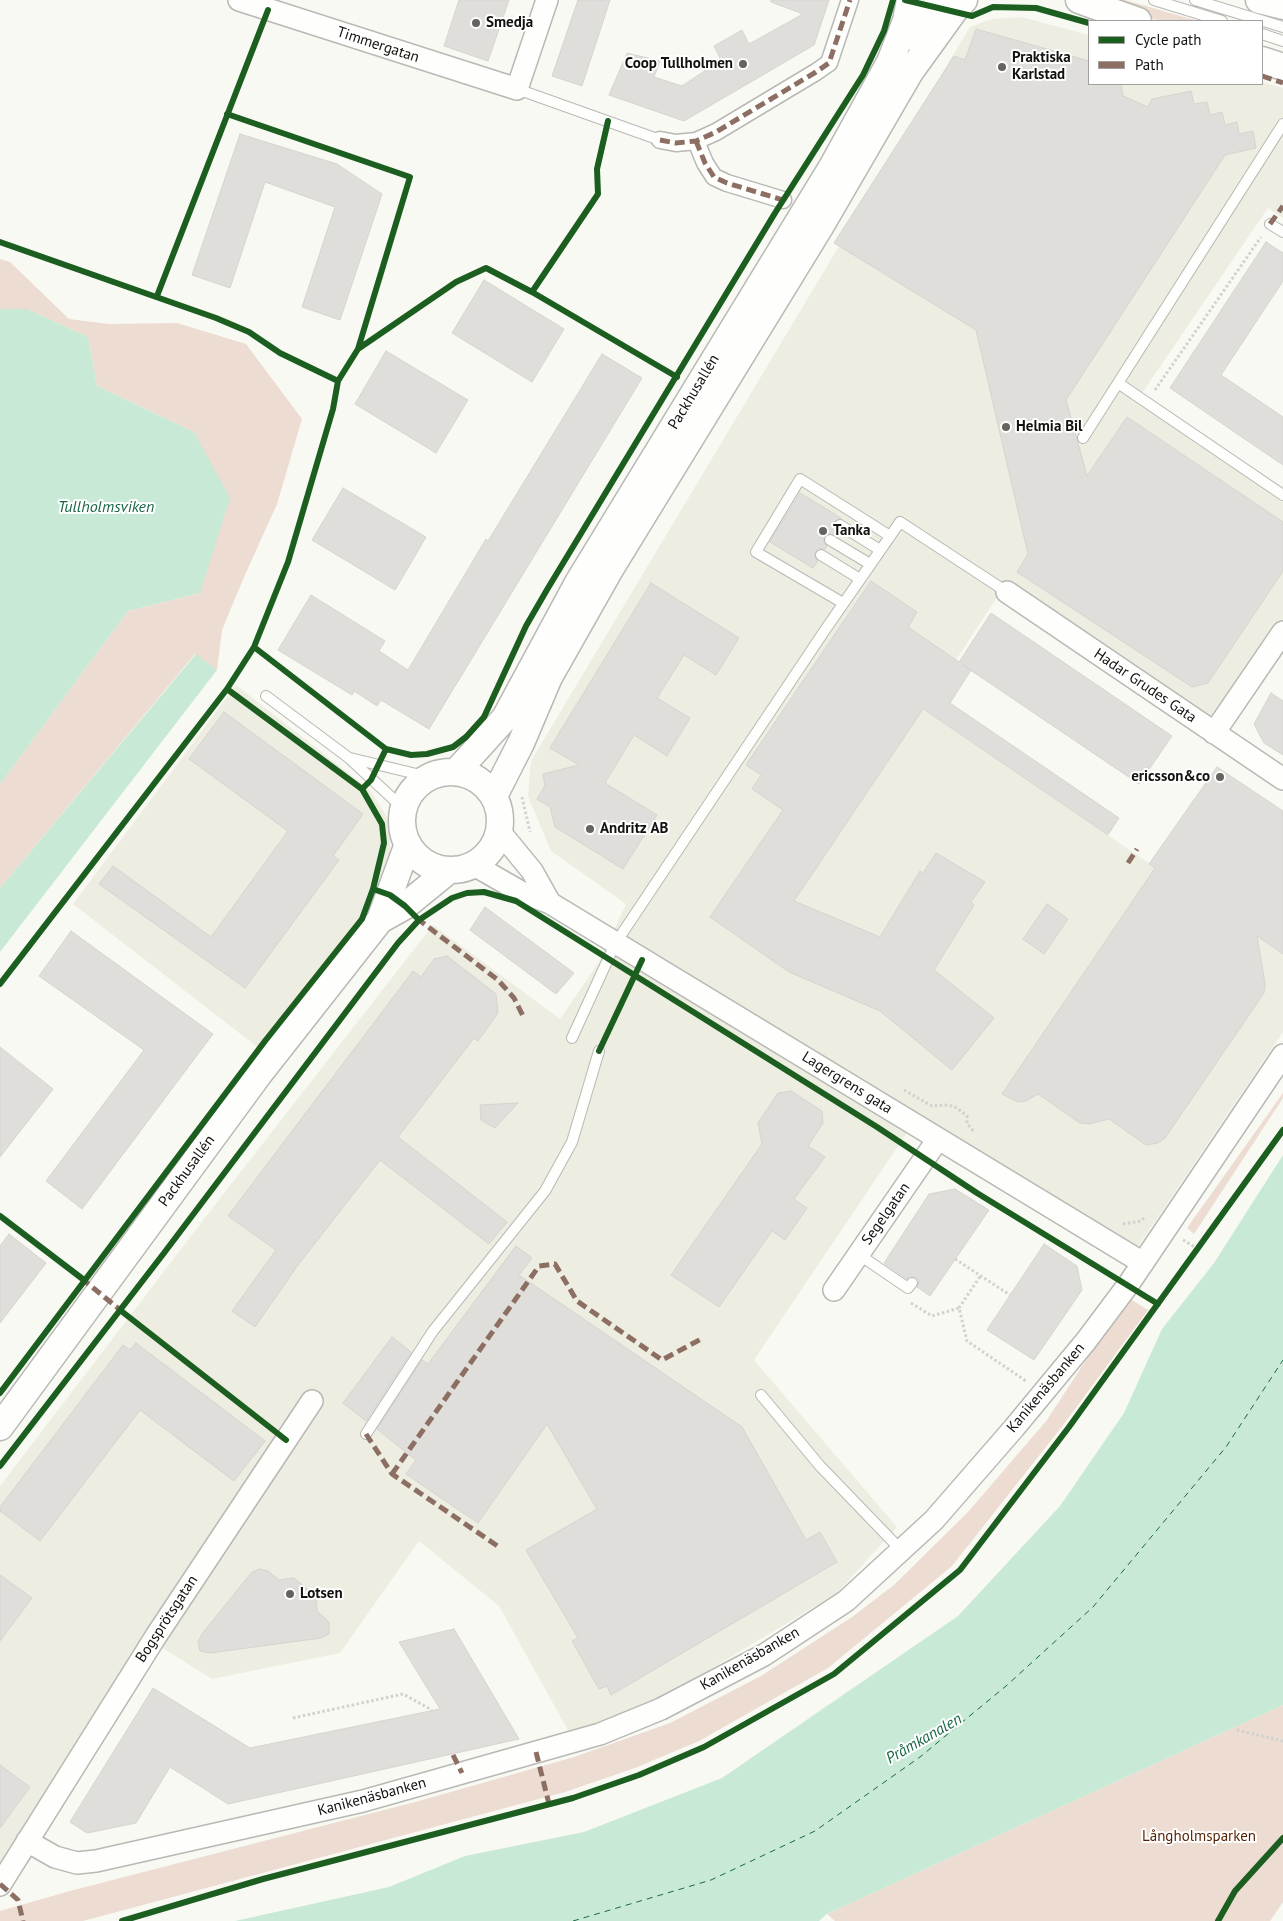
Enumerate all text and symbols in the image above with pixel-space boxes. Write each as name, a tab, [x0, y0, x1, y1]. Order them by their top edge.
place label: Smedja	[486, 14, 533, 32]
marker: Smedja	[470, 17, 482, 29]
legend	[1088, 20, 1263, 85]
street label: Timmergatan	[334, 23, 422, 67]
text: Cycle path	[1135, 30, 1201, 49]
place label: Praktiska Karlstad	[1012, 49, 1071, 84]
place label: Coop Tullholmen	[625, 55, 733, 73]
text: Path	[1135, 55, 1164, 74]
marker: Coop Tullholmen	[737, 58, 749, 70]
marker: Praktiska Karlstad	[996, 61, 1008, 73]
street label: Packhusallén	[665, 351, 723, 433]
place label: Helmia Bil	[1016, 418, 1082, 436]
marker: Helmia Bil	[1000, 421, 1012, 433]
water label: Tullholmsviken	[58, 497, 154, 517]
place label: Tanka	[833, 522, 870, 540]
marker: Tanka	[817, 525, 829, 537]
street label: Hadar Grudes Gata	[1090, 645, 1200, 727]
place label: ericsson&co	[1131, 768, 1210, 786]
marker: ericsson&co	[1214, 771, 1226, 783]
place label: Andritz AB	[600, 820, 668, 838]
marker: Andritz AB	[584, 823, 596, 835]
street label: Lagergrens gata	[799, 1048, 895, 1118]
street label: Packhusallén	[155, 1132, 219, 1210]
street label: Segelgatan	[858, 1179, 914, 1249]
street label: Kanikenäsbanken	[1003, 1339, 1089, 1437]
street label: Bogsprötsgatan	[132, 1572, 202, 1666]
place label: Lotsen	[300, 1585, 343, 1603]
marker: Lotsen	[284, 1588, 296, 1600]
street label: Kanikenäsbanken	[697, 1623, 803, 1695]
water label: Pråmkanalen	[883, 1710, 965, 1768]
street label: Kanikenäsbanken	[316, 1774, 428, 1820]
park label: Långholmsparken	[1142, 1828, 1256, 1846]

